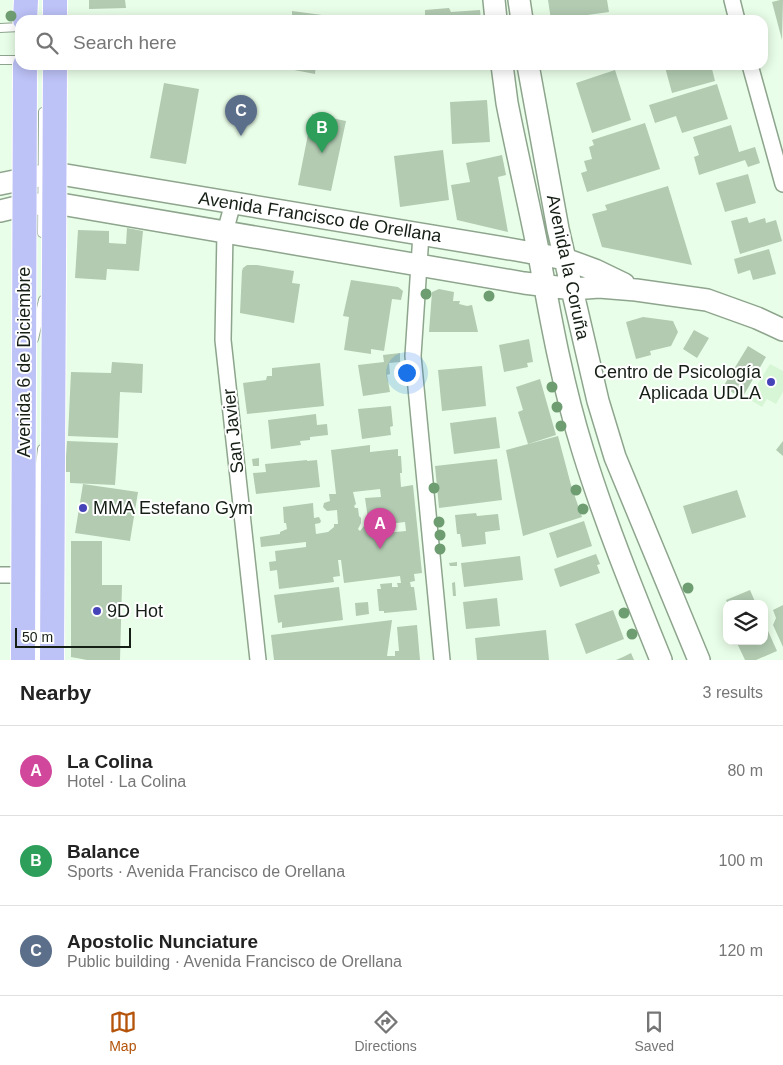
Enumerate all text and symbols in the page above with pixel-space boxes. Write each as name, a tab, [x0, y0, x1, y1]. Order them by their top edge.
search box	[15, 15, 768, 70]
icon: search	[33, 29, 61, 57]
text: Search here	[73, 32, 177, 53]
pin: C	[225, 95, 257, 136]
pin: B	[306, 112, 338, 153]
street label: Avenida Francisco de Orellana	[197, 188, 444, 246]
street label: Avenida la Coruña	[543, 193, 593, 342]
street label: Avenida 6 de Diciembre	[14, 267, 34, 457]
your location	[394, 360, 420, 386]
place label: Centro de Psicología Aplicada UDLA	[594, 362, 762, 403]
marker: Centro de Psicología Aplicada UDLA	[765, 376, 777, 388]
street label: San Javier	[219, 388, 247, 474]
place label: MMA Estefano Gym	[93, 498, 253, 518]
marker: MMA Estefano Gym	[77, 502, 89, 514]
pin: A	[364, 508, 396, 549]
map controls	[723, 600, 768, 645]
button: layers	[723, 600, 768, 645]
place label: 9D Hot	[107, 601, 163, 621]
marker: 9D Hot	[91, 605, 103, 617]
scale bar	[15, 625, 131, 648]
text: 50 m	[22, 629, 53, 645]
text: Nearby	[20, 681, 91, 704]
text: 3 results	[703, 684, 763, 701]
text: La Colina	[67, 751, 153, 772]
text: A	[30, 762, 42, 779]
text: 80 m	[727, 762, 763, 779]
text: Hotel · La Colina	[67, 773, 186, 790]
text: Balance	[67, 841, 140, 862]
text: B	[30, 852, 42, 869]
text: 100 m	[719, 852, 763, 869]
text: Sports · Avenida Francisco de Orellana	[67, 863, 345, 880]
text: Apostolic Nunciature	[67, 931, 258, 952]
text: C	[30, 942, 42, 959]
text: 120 m	[719, 942, 763, 959]
text: Public building · Avenida Francisco de Orellana	[67, 953, 402, 970]
tab: Map	[109, 1008, 137, 1054]
tab: Directions	[355, 1008, 417, 1054]
tab: Saved	[634, 1008, 674, 1054]

